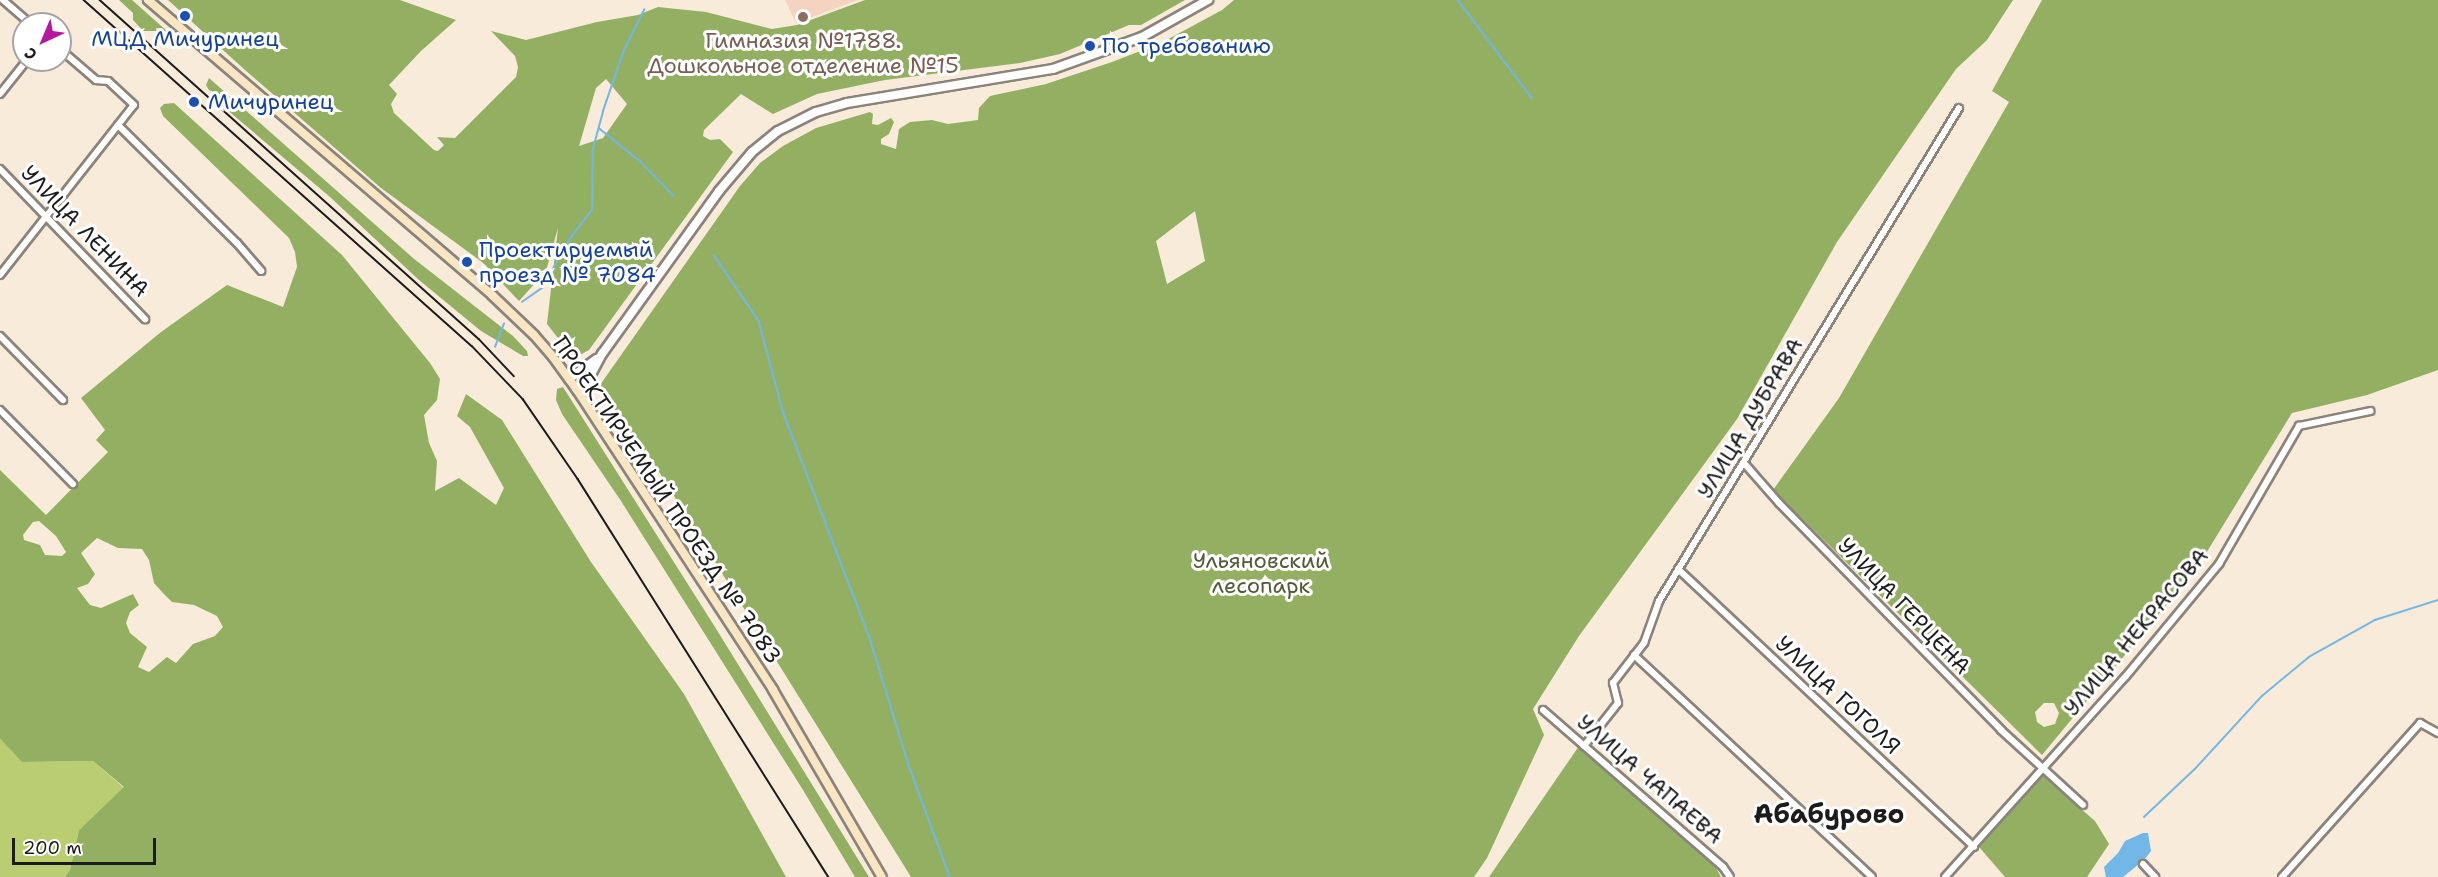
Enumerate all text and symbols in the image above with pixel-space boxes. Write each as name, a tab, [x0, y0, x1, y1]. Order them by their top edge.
marker: МЦД Мичуринец	[178, 9, 192, 23]
marker: Гимназия №1788. Дошкольное отделение №15	[796, 10, 810, 24]
north arrow	[12, 12, 72, 72]
place label: МЦД Мичуринец	[91, 26, 279, 52]
place label: Гимназия №1788. Дошкольное отделение №15	[647, 27, 959, 78]
place label: По требованию	[1102, 33, 1271, 59]
marker: По требованию	[1083, 39, 1097, 53]
text: С	[20, 43, 41, 65]
place label: Мичуринец	[208, 89, 333, 115]
marker: Мичуринец	[185, 93, 203, 111]
street label: УЛИЦА ЛЕНИНА	[15, 160, 155, 302]
place label: Проектируемый проезд № 7084	[479, 236, 656, 288]
marker: Проектируемый проезд № 7084	[460, 255, 474, 269]
street label: ПРОЕКТИРУЕМЫЙ ПРОЕЗД № 7083	[547, 331, 787, 669]
street label: УЛИЦА ДУБРАВА	[1692, 333, 1808, 503]
street label: УЛИЦА ГЕРЦЕНА	[1832, 532, 1976, 680]
street label: УЛИЦА НЕКРАСОВА	[2058, 543, 2214, 721]
park label: Ульяновский лесопарк	[1193, 547, 1329, 598]
street label: УЛИЦА ГОГОЛЯ	[1770, 630, 1906, 760]
street label: УЛИЦА ЧАПАЕВА	[1572, 709, 1728, 849]
district label: Абабурово	[1753, 798, 1905, 830]
scale bar	[15, 826, 159, 864]
text: 200 m	[23, 836, 82, 860]

